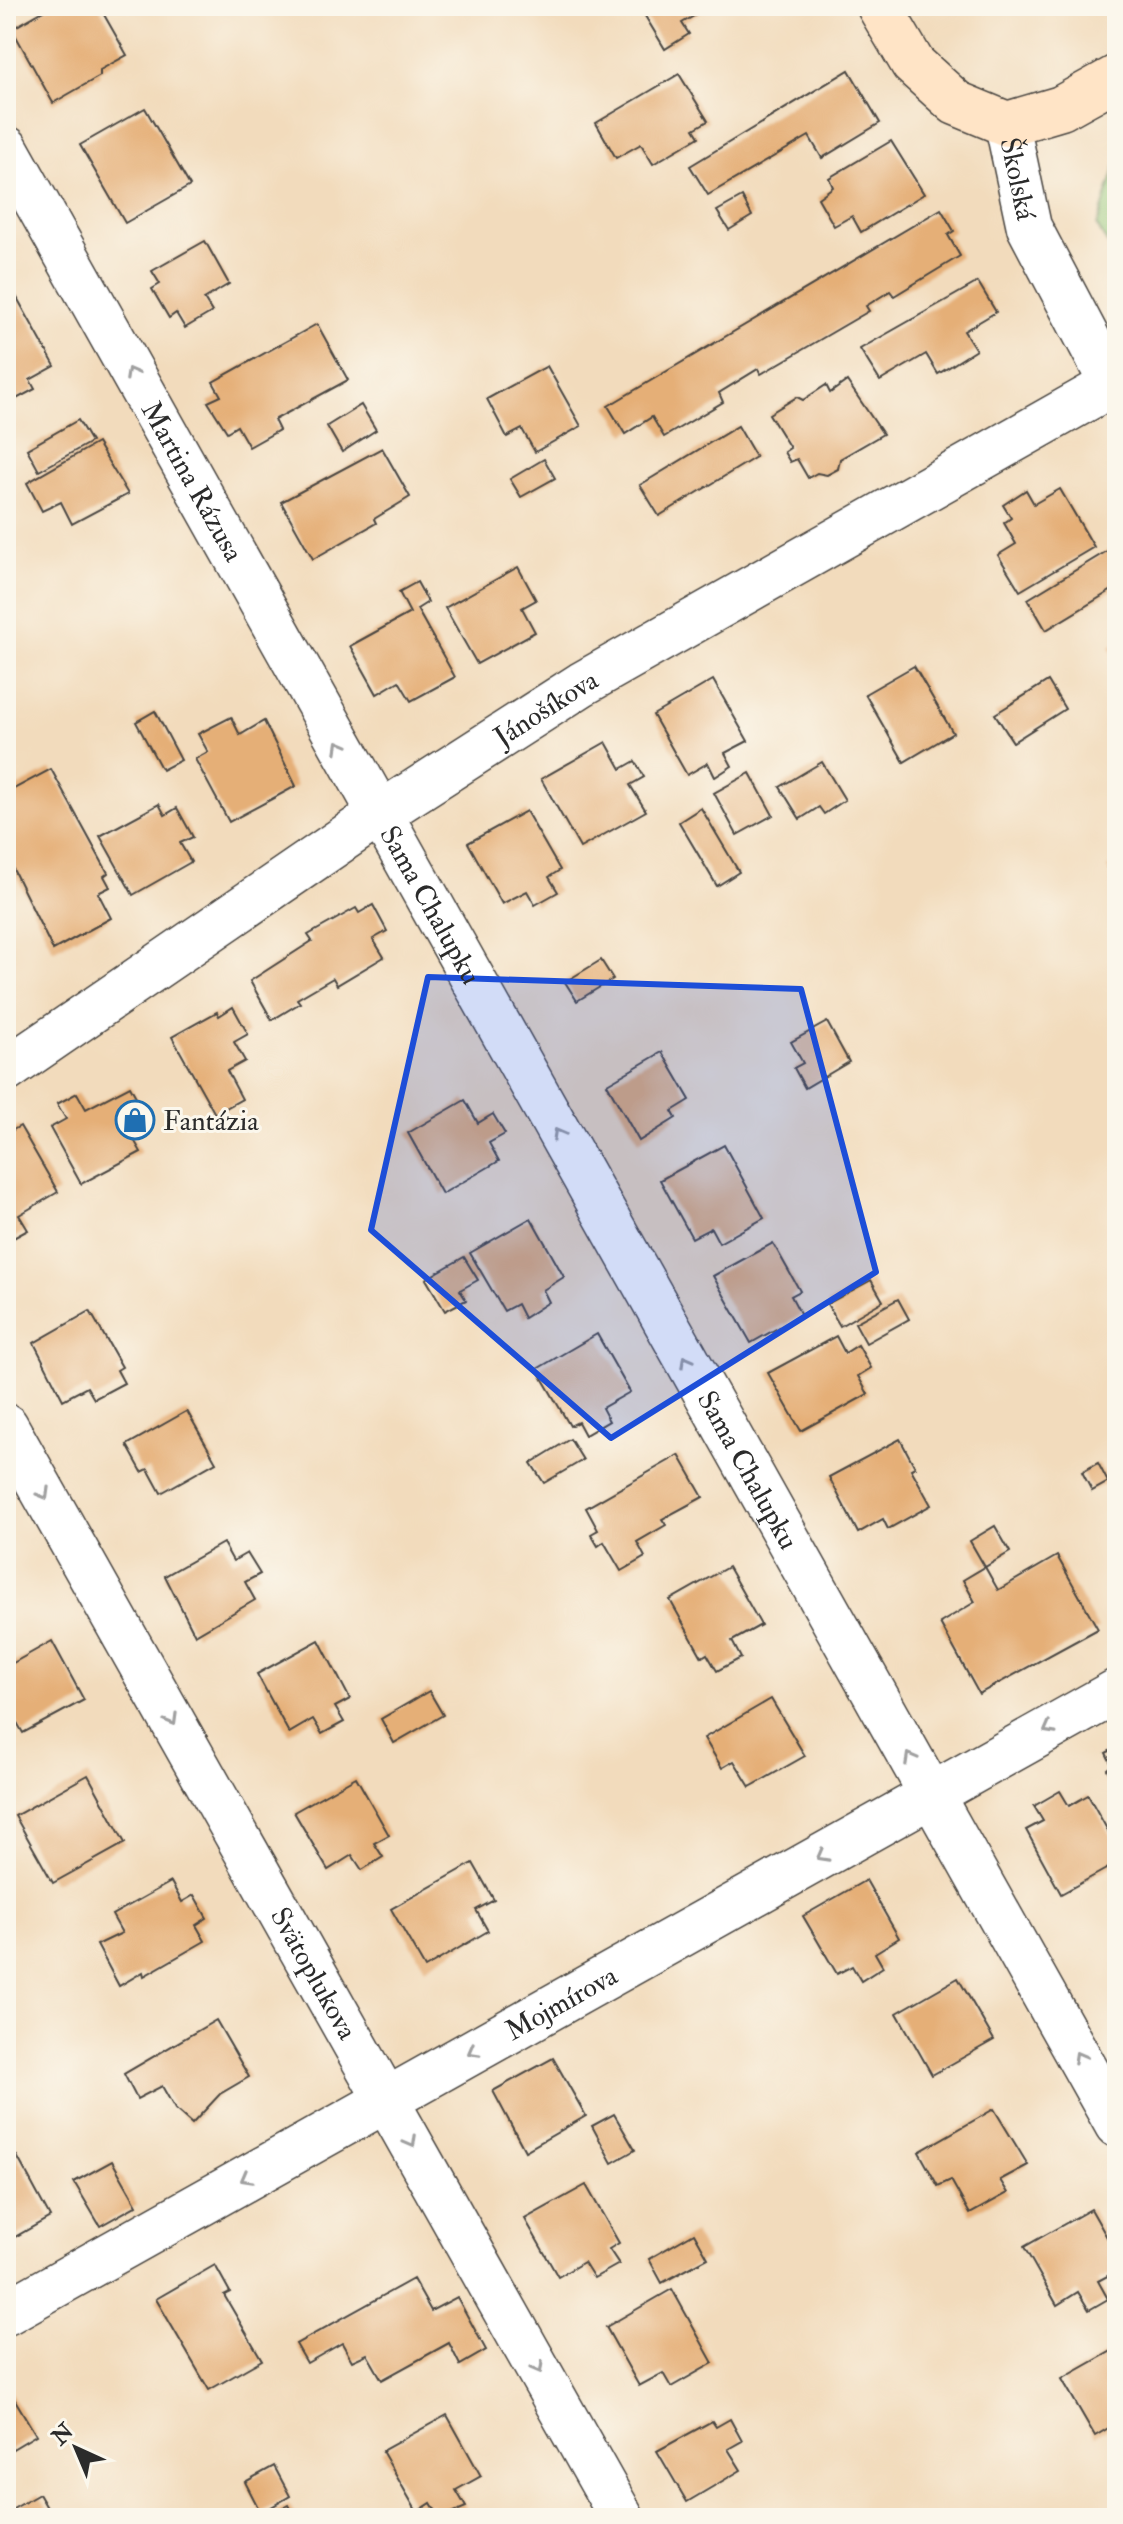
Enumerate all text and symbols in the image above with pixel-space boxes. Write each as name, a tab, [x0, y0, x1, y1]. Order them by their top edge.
street label: Školská	[991, 135, 1043, 224]
one-way arrow	[126, 366, 141, 381]
street label: Martina Rázusa	[133, 396, 251, 568]
street label: Jánošíkova	[487, 662, 605, 756]
one-way arrow	[334, 741, 350, 755]
street label: Sama Chalupku	[372, 820, 488, 991]
shop icon: Fantázia	[114, 1099, 156, 1141]
place label: Fantázia	[163, 1104, 259, 1139]
one-way arrow	[552, 1128, 568, 1143]
one-way arrow	[680, 1355, 696, 1369]
street label: Sama Chalupku	[689, 1385, 806, 1556]
one-way arrow	[35, 1486, 50, 1500]
one-way arrow	[163, 1712, 178, 1727]
one-way arrow	[1043, 1719, 1058, 1735]
one-way arrow	[904, 1752, 920, 1767]
one-way arrow	[816, 1847, 831, 1862]
street label: Svätoplukova	[262, 1901, 365, 2046]
street label: Mojmírova	[500, 1958, 624, 2049]
one-way arrow	[467, 2041, 481, 2057]
one-way arrow	[1073, 2052, 1089, 2066]
one-way arrow	[401, 2133, 417, 2148]
one-way arrow	[240, 2168, 255, 2184]
one-way arrow	[528, 2360, 544, 2374]
north arrow	[36, 2408, 116, 2488]
text: N	[45, 2417, 80, 2452]

